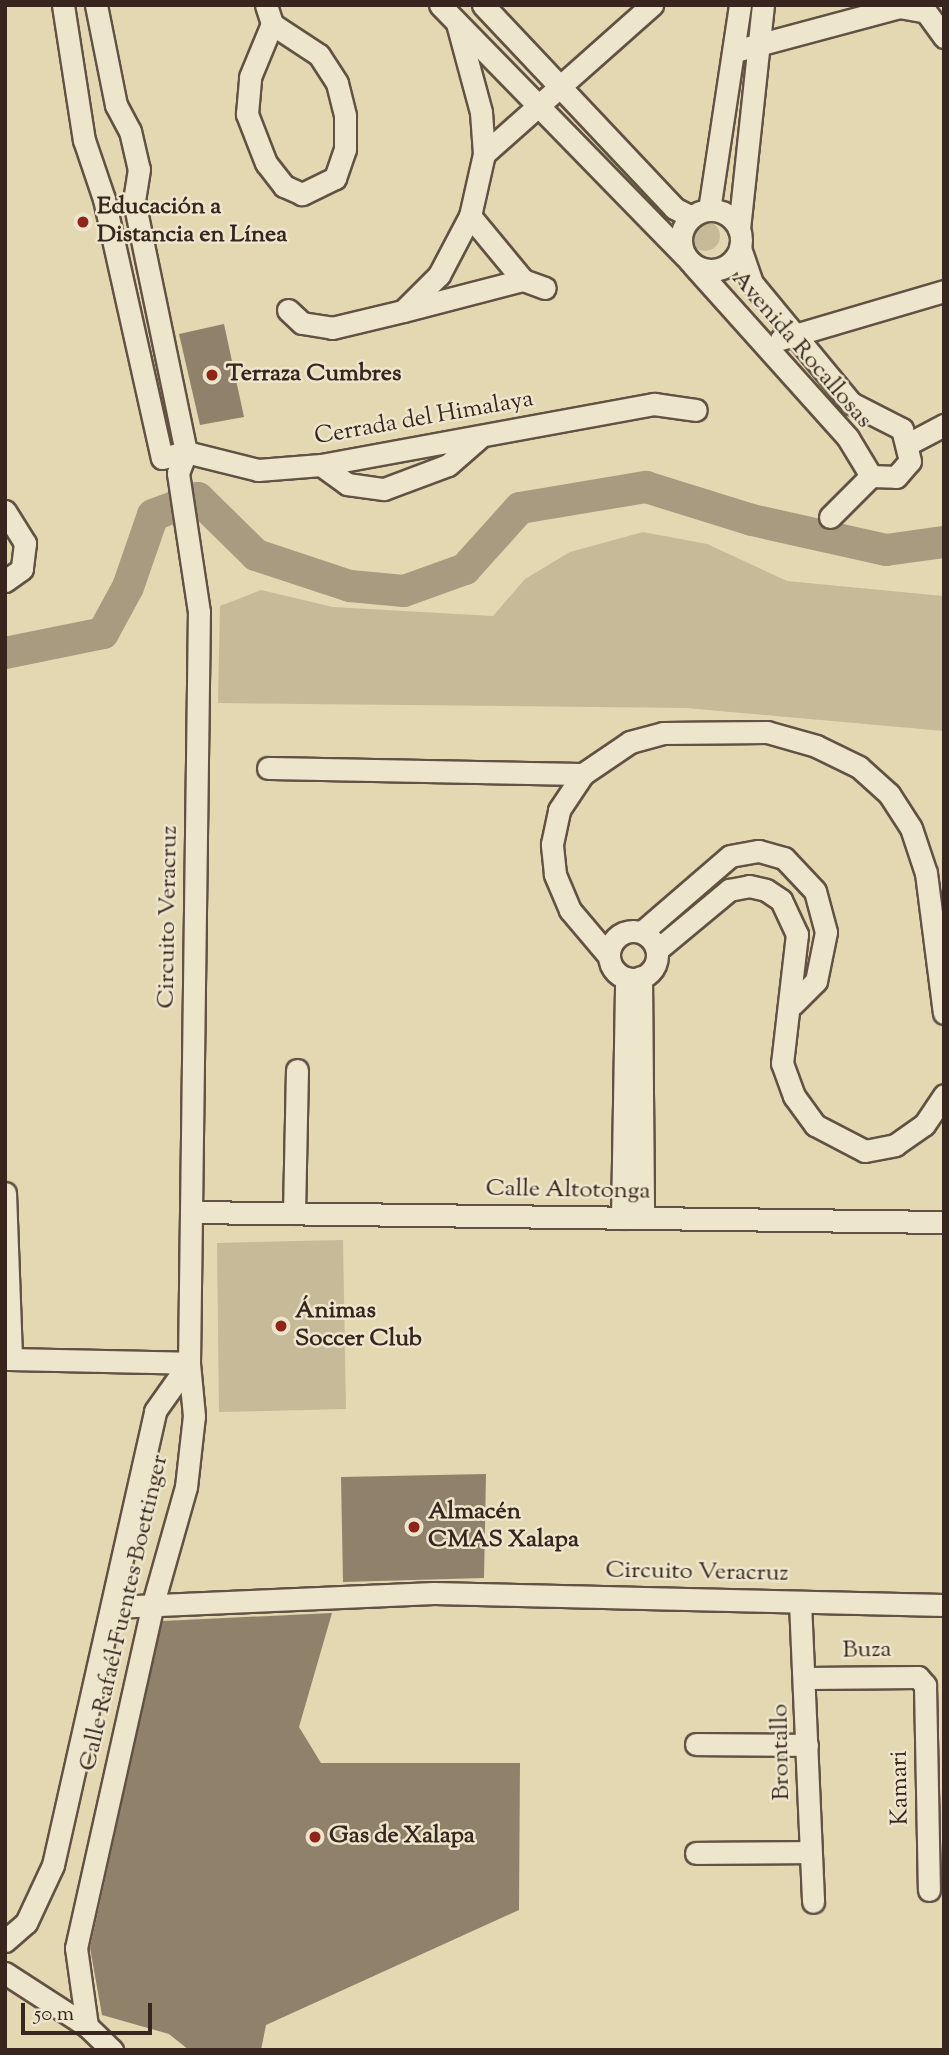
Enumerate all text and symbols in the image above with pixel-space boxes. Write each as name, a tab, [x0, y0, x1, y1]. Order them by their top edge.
place label: Educación a Distancia en Línea	[97, 194, 287, 250]
marker: Educación a Distancia en Línea	[75, 214, 91, 230]
street label: Avenida Rocallosas	[725, 265, 877, 435]
place label: Terraza Cumbres	[226, 361, 401, 389]
marker: Terraza Cumbres	[204, 367, 220, 383]
street label: Cerrada del Himalaya	[312, 386, 536, 452]
street label: Circuito Veracruz	[153, 825, 185, 1009]
street label: Calle Altotonga	[485, 1175, 651, 1207]
place label: Ánimas Soccer Club	[295, 1298, 422, 1354]
marker: Ánimas Soccer Club	[273, 1318, 289, 1334]
street label: Calle Rafaél Fuentes Boettinger	[75, 1452, 175, 1774]
place label: Almacén CMAS Xalapa	[428, 1499, 579, 1555]
marker: Almacén CMAS Xalapa	[406, 1519, 422, 1535]
street label: Circuito Veracruz	[605, 1557, 789, 1589]
street label: Buza	[842, 1636, 892, 1666]
street label: Brontallo	[767, 1703, 797, 1801]
street label: Kamari	[886, 1750, 916, 1826]
place label: Gas de Xalapa	[329, 1823, 475, 1851]
marker: Gas de Xalapa	[307, 1829, 323, 1845]
scale bar	[24, 1988, 156, 2032]
text: 50 m	[34, 2000, 74, 2030]

